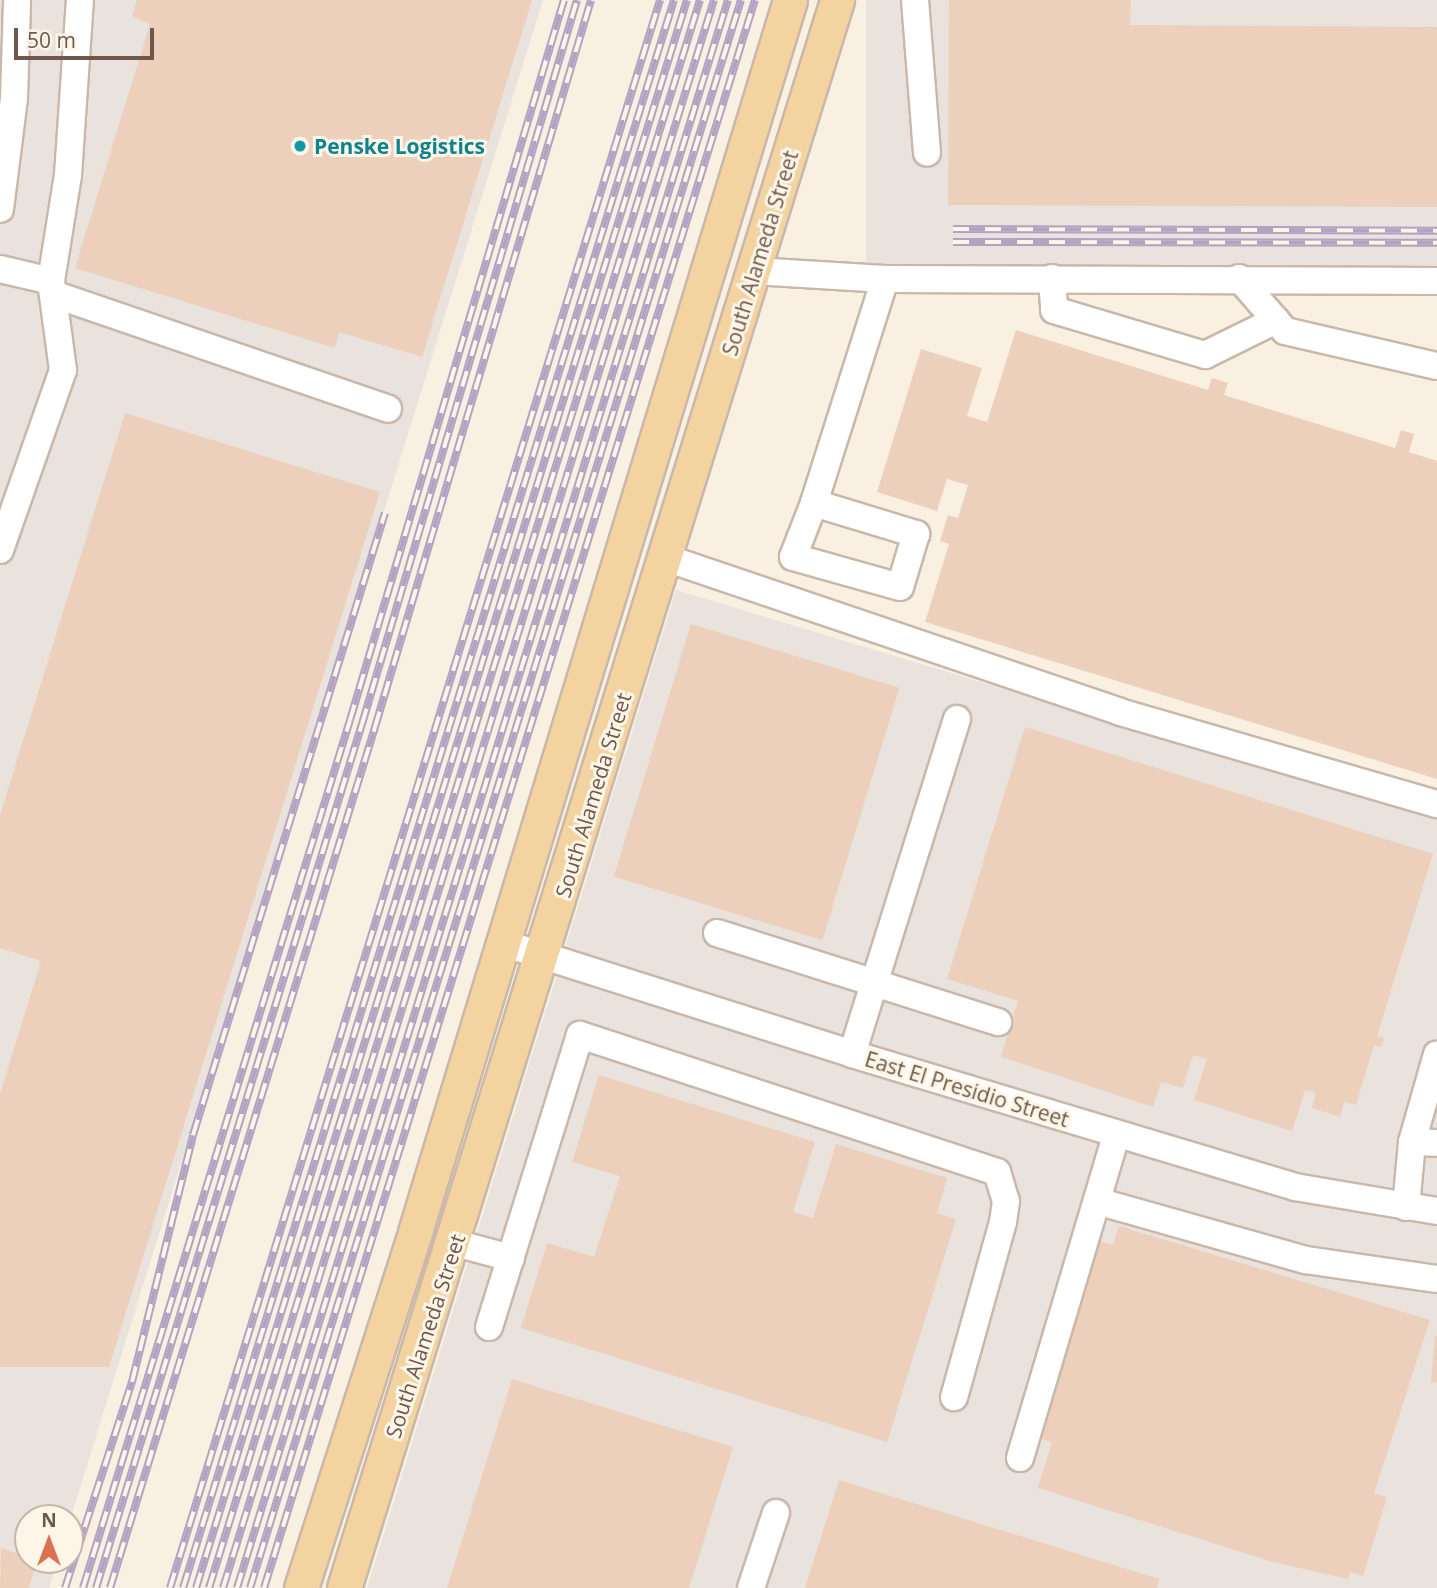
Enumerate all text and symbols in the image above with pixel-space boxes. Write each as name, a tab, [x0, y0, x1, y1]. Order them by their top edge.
scale bar	[18, 14, 158, 58]
text: 50 m	[27, 26, 76, 54]
place label: Penske Logistics	[314, 133, 485, 159]
marker: Penske Logistics	[292, 138, 308, 154]
street label: South Alameda Street	[717, 147, 803, 359]
street label: South Alameda Street	[550, 689, 636, 901]
street label: East El Presidio Street	[862, 1046, 1072, 1132]
street label: South Alameda Street	[380, 1231, 470, 1441]
north arrow	[14, 1504, 84, 1574]
text: N	[41, 1507, 57, 1533]

